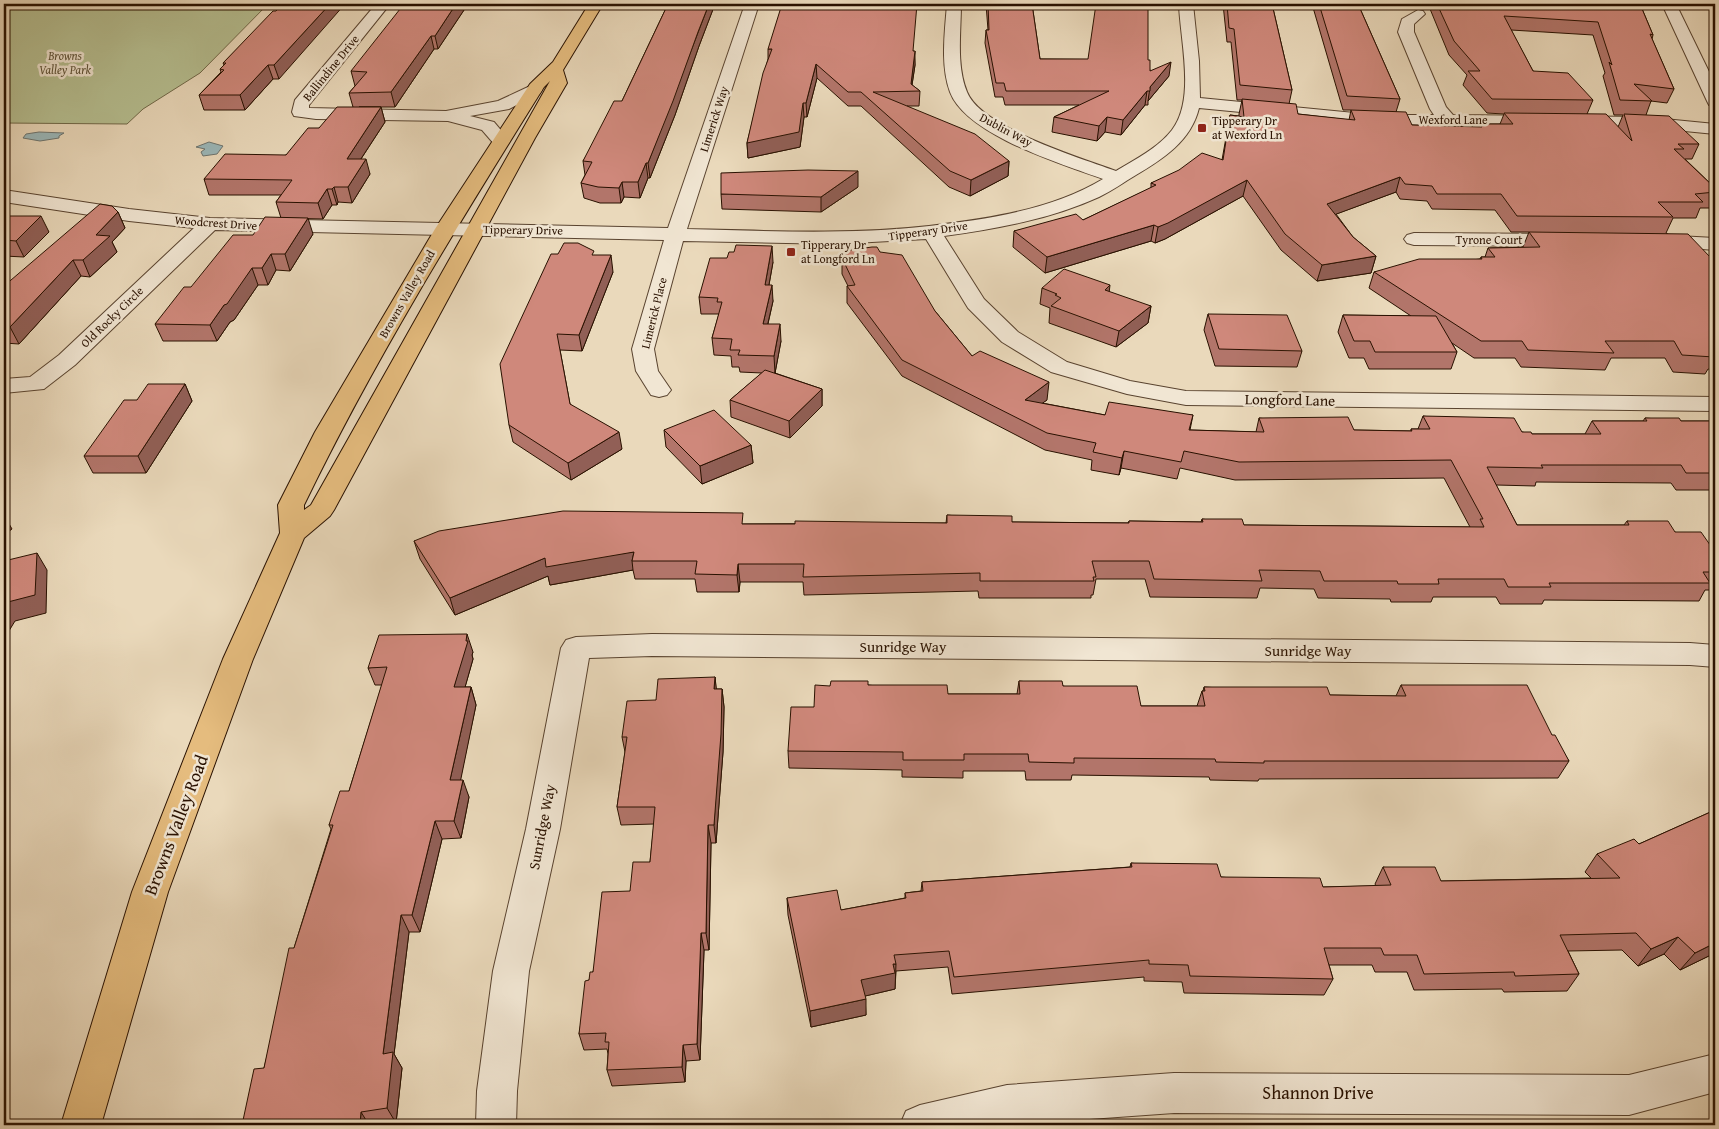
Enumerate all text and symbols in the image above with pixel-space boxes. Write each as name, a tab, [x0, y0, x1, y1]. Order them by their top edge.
street label: Ballindine Drive	[299, 31, 363, 105]
park label: Browns Valley Park	[39, 47, 92, 78]
street label: Limerick Way	[695, 84, 732, 154]
street label: Dublin Way	[977, 109, 1036, 151]
street label: Wexford Lane	[1418, 111, 1488, 128]
place label: Tipperary Dr at Wexford Ln	[1212, 112, 1283, 143]
marker: Tipperary Dr at Wexford Ln	[1196, 122, 1208, 134]
street label: Woodcrest Drive	[174, 211, 258, 234]
street label: Tipperary Drive	[887, 216, 969, 244]
street label: Tipperary Drive	[483, 220, 563, 239]
street label: Tyrone Court	[1456, 231, 1523, 248]
place label: Tipperary Dr at Longford Ln	[801, 236, 875, 267]
street label: Browns Valley Road	[374, 246, 439, 341]
marker: Tipperary Dr at Longford Ln	[785, 246, 797, 258]
street label: Limerick Place	[636, 275, 671, 350]
street label: Old Rocky Circle	[76, 282, 147, 351]
street label: Longford Lane	[1245, 388, 1335, 411]
street label: Sunridge Way	[860, 636, 947, 657]
street label: Sunridge Way	[1265, 640, 1352, 661]
street label: Browns Valley Road	[136, 750, 215, 899]
street label: Sunridge Way	[523, 782, 560, 872]
street label: Shannon Drive	[1262, 1079, 1374, 1106]

